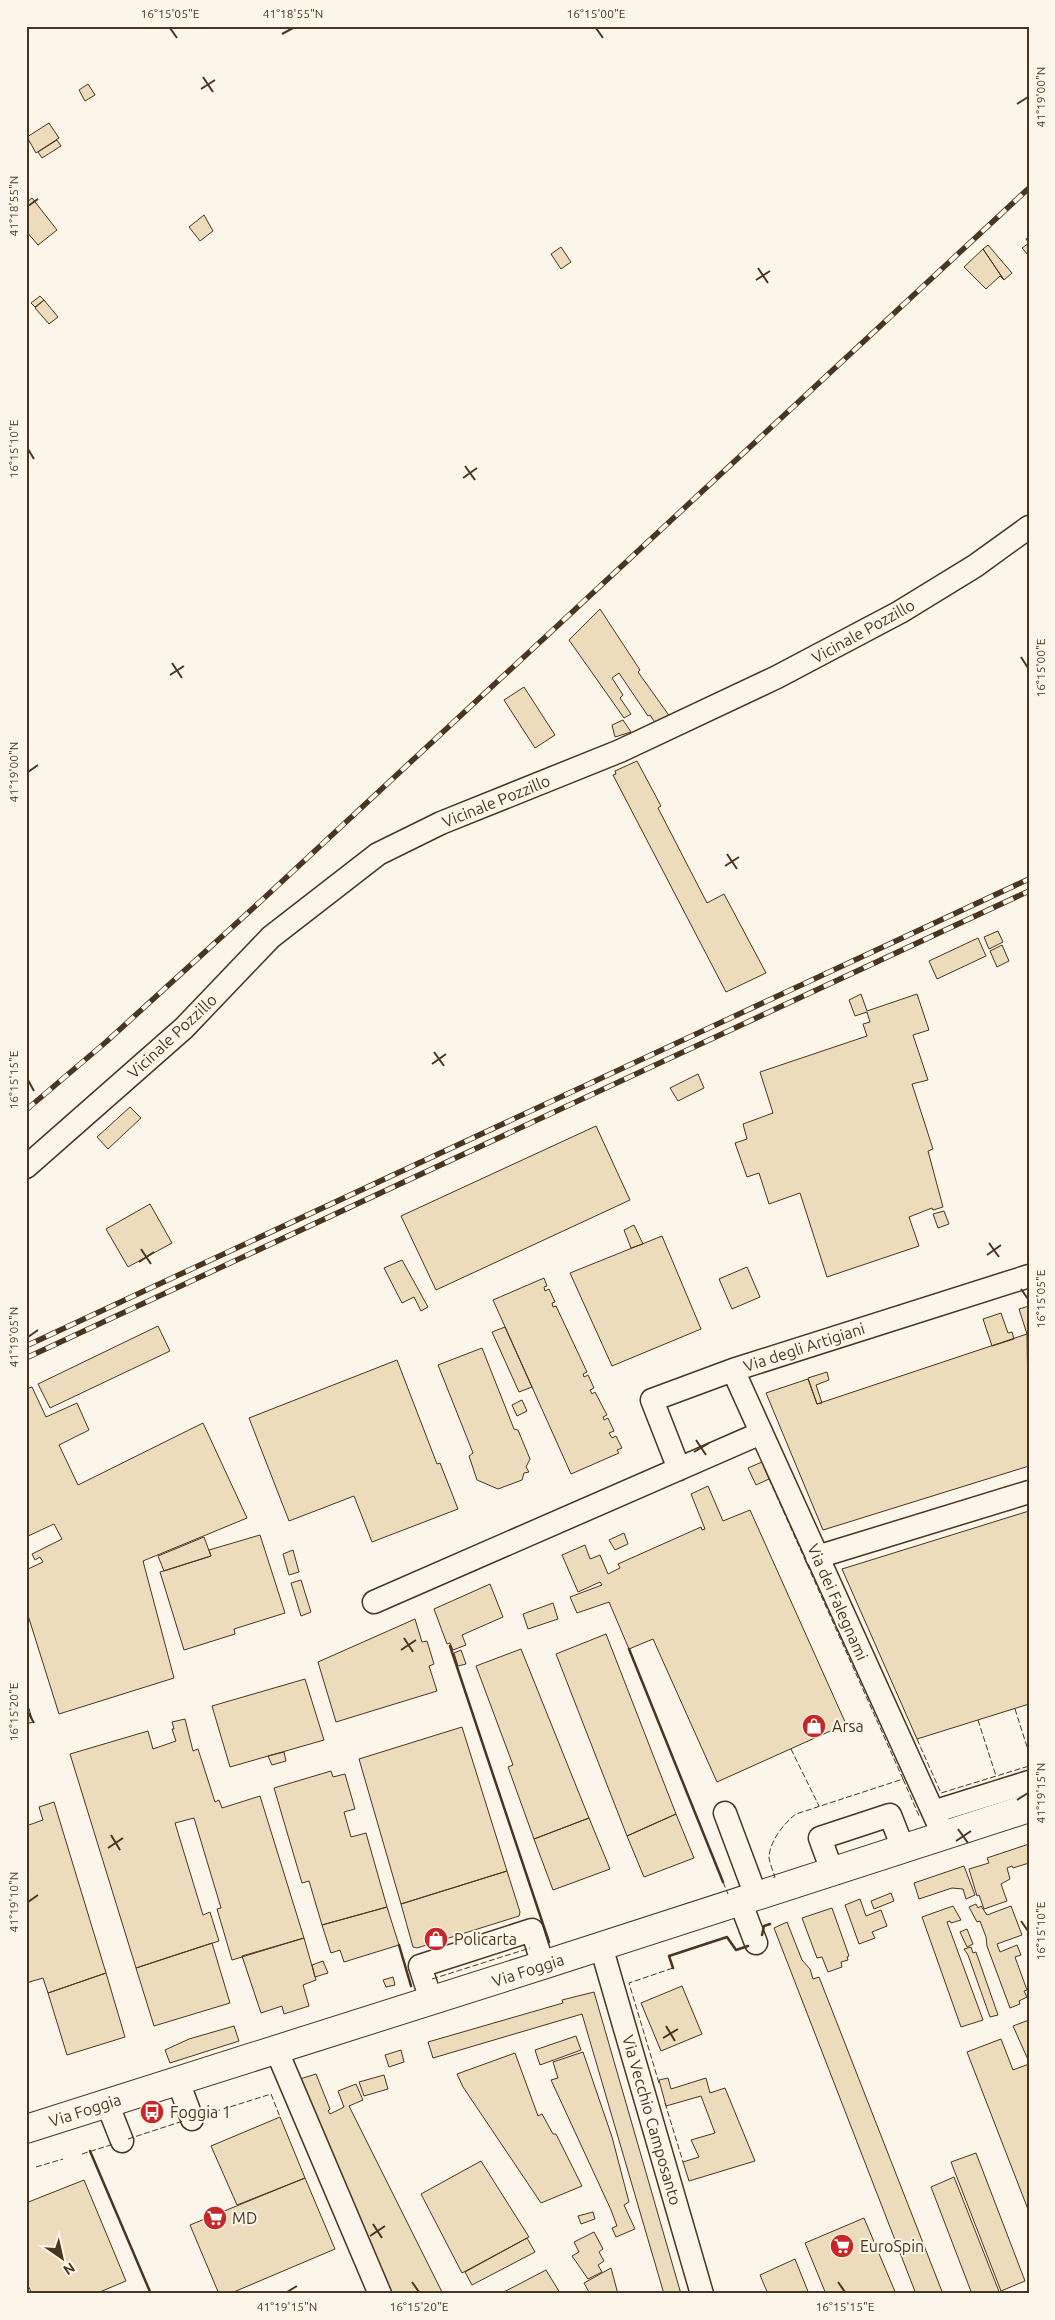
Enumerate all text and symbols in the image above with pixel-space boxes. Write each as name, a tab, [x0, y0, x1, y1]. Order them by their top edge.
text: 16°15'05"E	[141, 7, 200, 20]
text: 41°18'55"N	[263, 7, 323, 20]
text: 16°15'00"E	[567, 7, 626, 20]
text: 41°19'00"N	[1034, 67, 1047, 127]
text: 41°18'55"N	[7, 176, 20, 236]
text: 16°15'10"E	[7, 419, 20, 478]
street label: Vicinale Pozzillo	[808, 595, 918, 667]
text: 16°15'00"E	[1034, 638, 1047, 697]
text: 41°19'00"N	[7, 742, 20, 802]
street label: Vicinale Pozzillo	[439, 771, 553, 831]
street label: Vicinale Pozzillo	[124, 990, 220, 1082]
text: 16°15'15"E	[7, 1050, 20, 1109]
text: 16°15'05"E	[1034, 1269, 1047, 1328]
text: 41°19'05"N	[7, 1307, 20, 1367]
street label: Via degli Artigiani	[741, 1319, 867, 1375]
street label: Via dei Falegnami	[804, 1541, 872, 1663]
text: 16°15'20"E	[7, 1682, 20, 1741]
shop icon: Arsa	[801, 1713, 827, 1739]
place label: Arsa	[832, 1717, 864, 1735]
text: 41°19'15"N	[1034, 1763, 1047, 1823]
text: 41°19'10"N	[7, 1872, 20, 1932]
text: 16°15'10"E	[1034, 1901, 1047, 1960]
shop icon: Policarta	[423, 1926, 449, 1952]
place label: Policarta	[454, 1930, 517, 1948]
street label: Via Foggia	[490, 1950, 566, 1990]
street label: Via Vecchio Camposanto	[619, 2033, 685, 2207]
street label: Via Foggia	[47, 2090, 123, 2130]
bus stop icon: Foggia 1	[139, 2099, 165, 2125]
place label: Foggia 1	[170, 2103, 231, 2121]
supermarket icon: MD	[202, 2205, 228, 2231]
place label: MD	[232, 2209, 257, 2227]
north arrow	[38, 2232, 88, 2282]
supermarket icon: EuroSpin	[829, 2233, 855, 2259]
place label: EuroSpin	[860, 2237, 924, 2255]
text: N	[60, 2259, 78, 2278]
text: 41°19'15"N	[257, 2300, 317, 2313]
text: 16°15'20"E	[390, 2300, 449, 2313]
text: 16°15'15"E	[816, 2300, 875, 2313]

